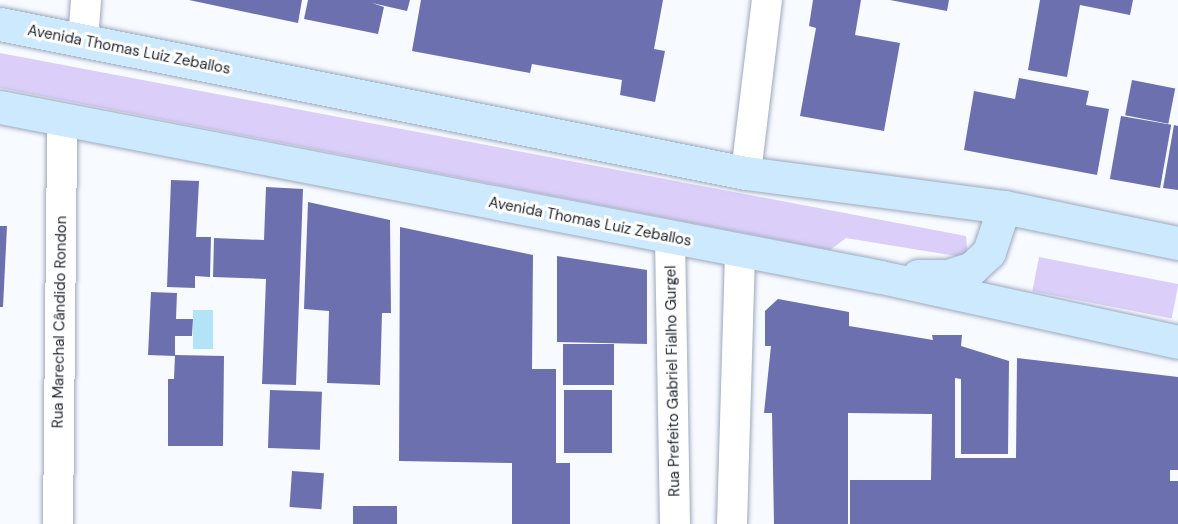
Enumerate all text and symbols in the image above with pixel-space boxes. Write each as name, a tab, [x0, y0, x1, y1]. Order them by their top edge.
street label: Avenida Thomas Luiz Zeballos	[26, 21, 232, 79]
street label: Avenida Thomas Luiz Zeballos	[487, 193, 693, 251]
street label: Rua Marechal Cândido Rondon	[49, 216, 71, 428]
street label: Rua Prefeito Gabriel Fialho Gurgel	[662, 265, 684, 497]

